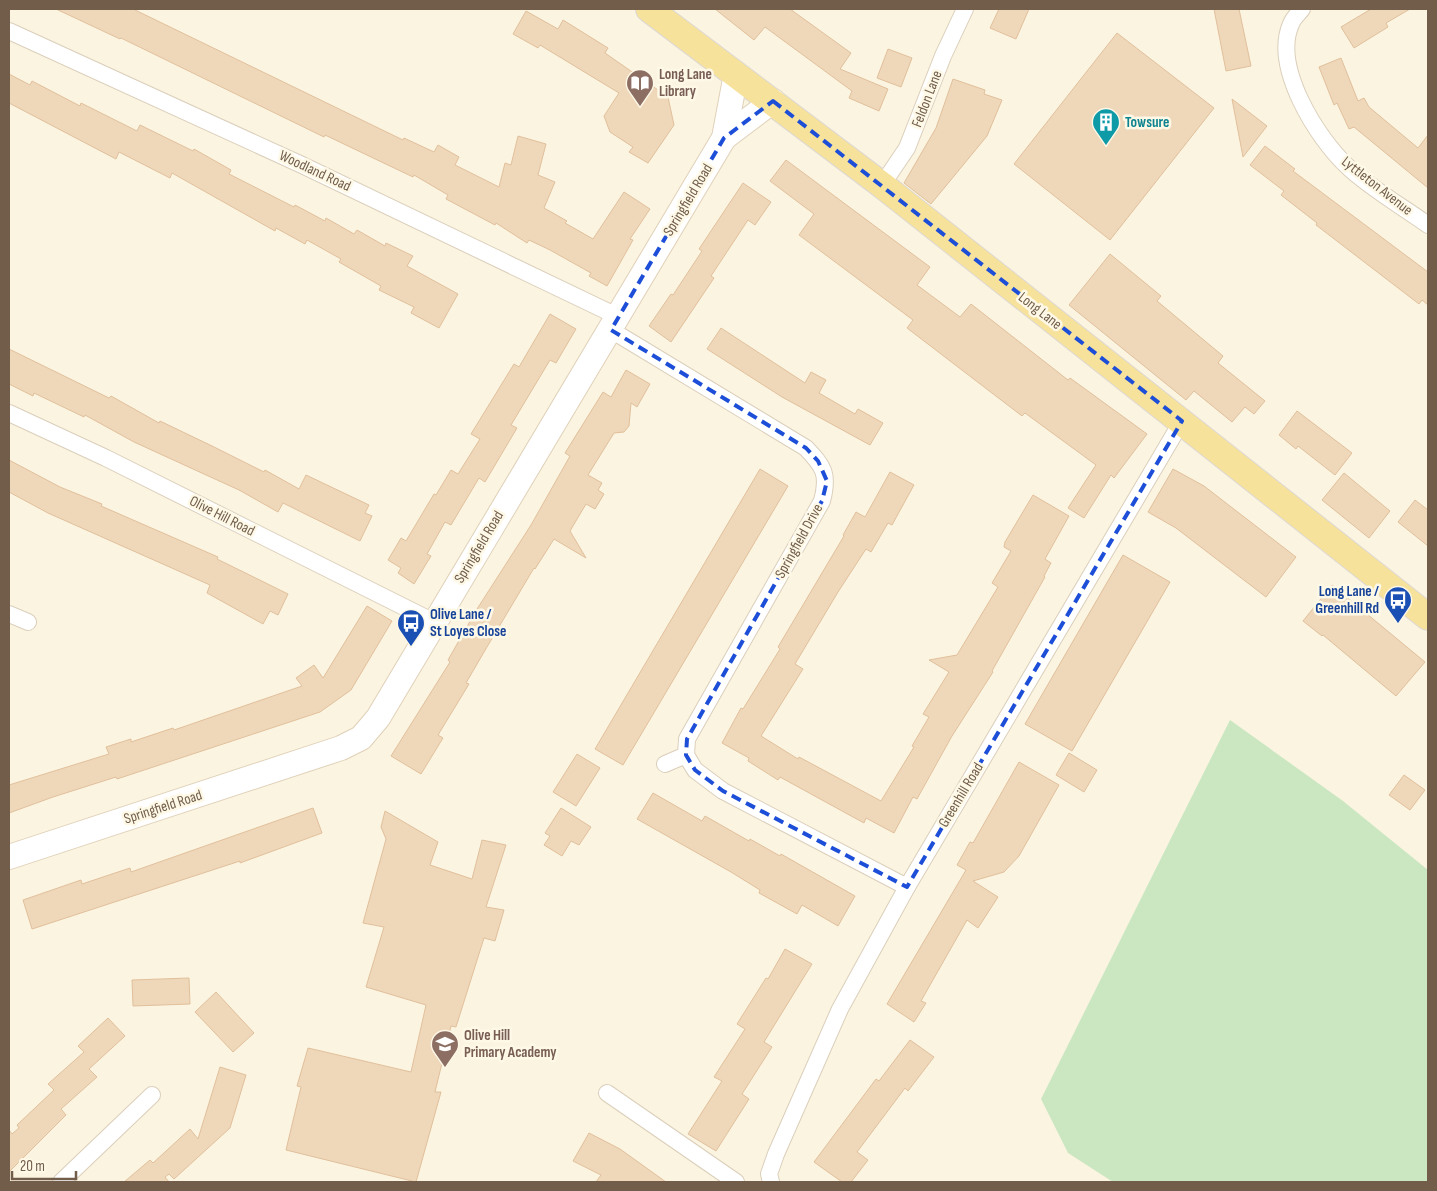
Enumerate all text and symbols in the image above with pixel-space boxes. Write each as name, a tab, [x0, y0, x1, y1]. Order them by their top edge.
place label: Long Lane Library	[659, 65, 712, 101]
library icon: Long Lane Library	[625, 68, 655, 107]
street label: Feldon Lane	[907, 68, 947, 130]
building icon: Towsure	[1091, 107, 1121, 146]
place label: Towsure	[1125, 113, 1169, 132]
street label: Woodland Road	[276, 146, 354, 196]
street label: Lyttleton Avenue	[1338, 152, 1416, 220]
street label: Springfield Road	[659, 160, 717, 240]
street label: Long Lane	[1014, 288, 1066, 334]
street label: Olive Hill Road	[186, 491, 258, 541]
street label: Springfield Drive	[771, 500, 827, 582]
street label: Springfield Road	[450, 507, 508, 587]
place label: Long Lane / Greenhill Rd	[1315, 582, 1379, 618]
bus stop icon: Long Lane / Greenhill Rd	[1383, 585, 1413, 624]
place label: Olive Lane / St Loyes Close	[430, 605, 506, 641]
bus stop icon: Olive Lane / St Loyes Close	[396, 608, 426, 647]
street label: Greenhill Road	[934, 759, 988, 831]
street label: Springfield Road	[121, 785, 205, 829]
place label: Olive Hill Primary Academy	[464, 1026, 557, 1062]
school or university icon: Olive Hill Primary Academy	[430, 1029, 460, 1068]
scale bar	[12, 1148, 76, 1180]
text: 20 m	[20, 1157, 45, 1176]

